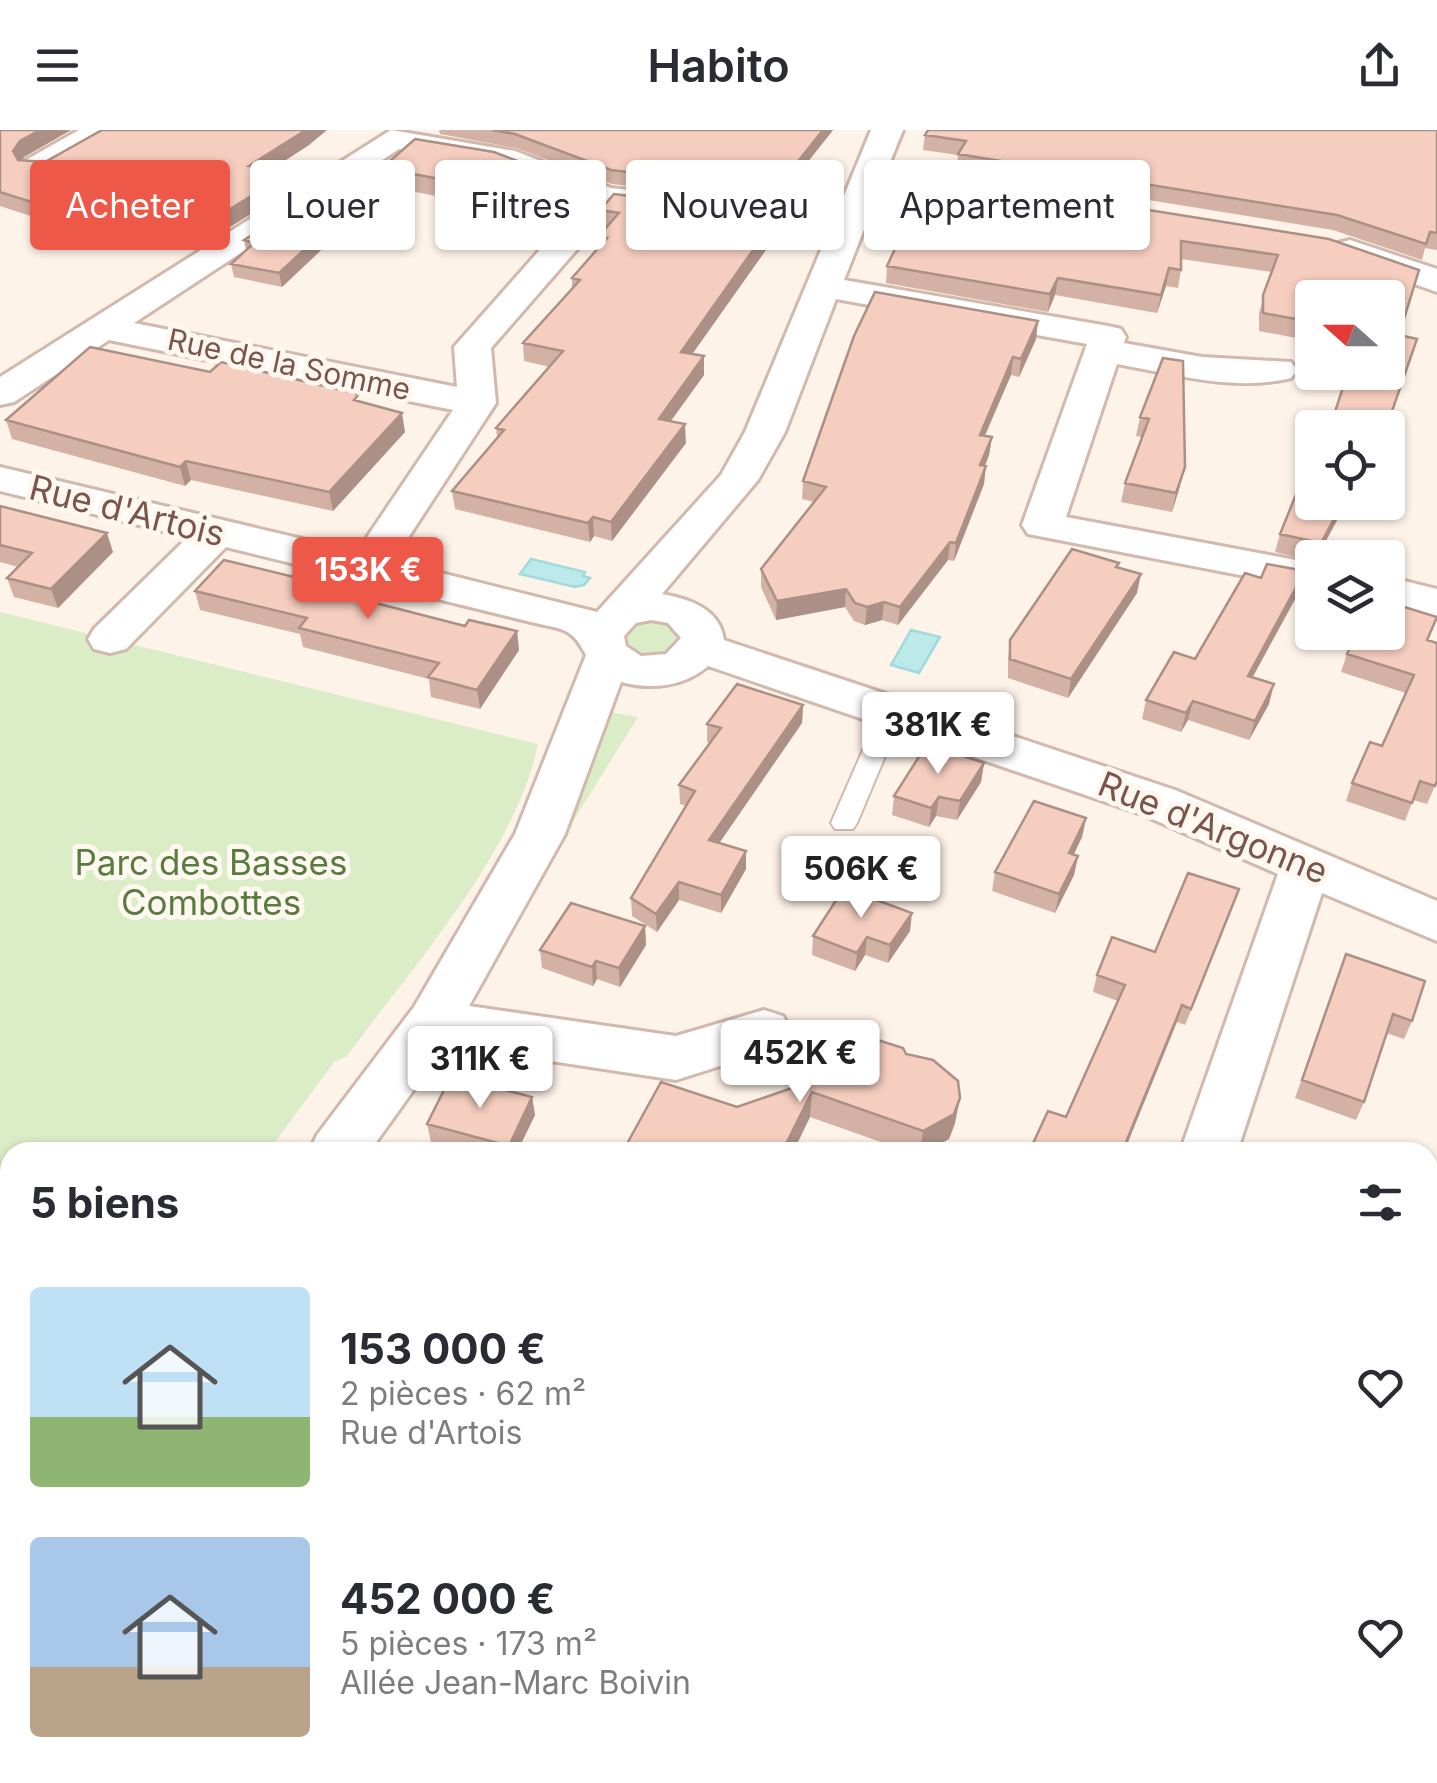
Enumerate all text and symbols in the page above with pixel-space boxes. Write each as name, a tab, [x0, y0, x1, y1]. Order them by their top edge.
icon: menu	[30, 38, 85, 93]
text: Habito	[647, 38, 790, 93]
icon: share	[1352, 38, 1407, 93]
chip: Acheter	[30, 160, 230, 250]
chip: Louer	[250, 160, 415, 250]
chip: Filtres	[435, 160, 606, 250]
chip: Nouveau	[626, 160, 844, 250]
chip: Appartement	[864, 160, 1150, 250]
north arrow	[1295, 280, 1405, 390]
map controls	[1295, 280, 1405, 650]
street label: Rue de la Somme	[165, 321, 414, 407]
button: locate	[1295, 410, 1405, 520]
street label: Rue d'Artois	[25, 466, 229, 555]
pin: 153K €	[287, 537, 449, 622]
button: layers	[1295, 540, 1405, 650]
text: 153K €	[314, 550, 422, 589]
pin: 381K €	[857, 692, 1019, 777]
text: 381K €	[884, 705, 992, 744]
street label: Rue d'Argonne	[1093, 762, 1334, 892]
pin: 506K €	[780, 836, 942, 921]
park label: Parc des Basses Combottes	[75, 841, 347, 923]
text: 506K €	[803, 849, 919, 888]
pin: 452K €	[719, 1020, 881, 1105]
pin: 311K €	[399, 1026, 561, 1111]
text: 452K €	[743, 1033, 857, 1072]
text: 311K €	[430, 1039, 530, 1078]
icon: filters	[1353, 1175, 1408, 1230]
text: 5 biens	[30, 1177, 179, 1228]
text: 153 000 €	[340, 1323, 546, 1374]
icon: home	[110, 1327, 230, 1447]
icon: heart	[1353, 1360, 1408, 1415]
text: 2 pièces · 62 m²	[340, 1374, 586, 1413]
text: Rue d'Artois	[340, 1413, 522, 1452]
text: 452 000 €	[340, 1573, 555, 1624]
icon: home	[110, 1577, 230, 1697]
icon: heart	[1353, 1610, 1408, 1665]
text: 5 pièces · 173 m²	[340, 1624, 597, 1663]
text: Allée Jean-Marc Boivin	[340, 1663, 691, 1702]

